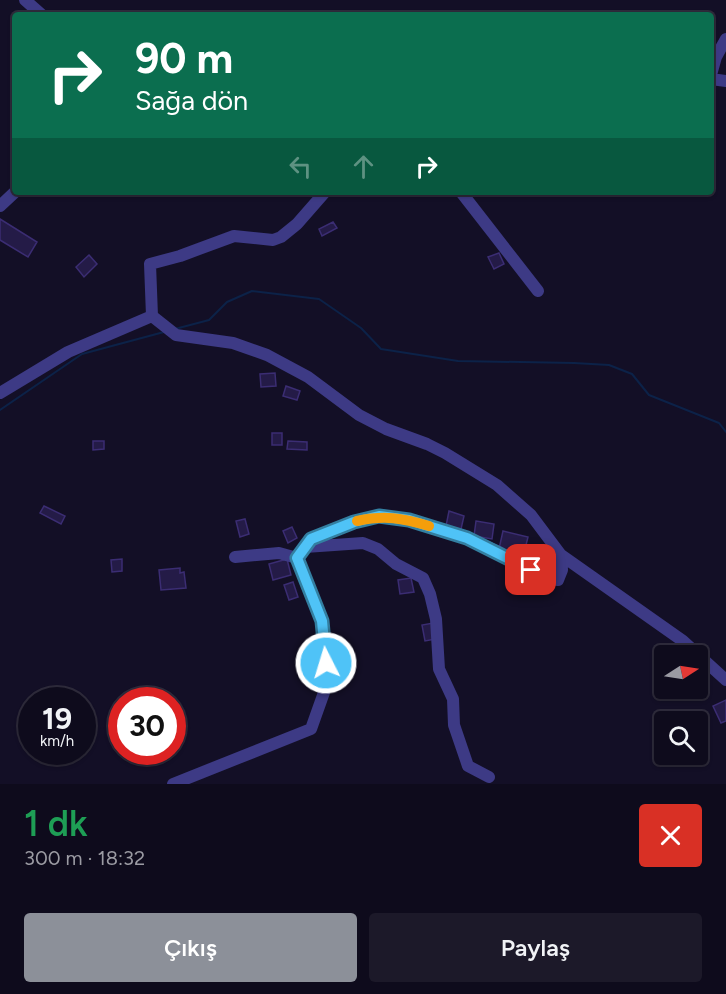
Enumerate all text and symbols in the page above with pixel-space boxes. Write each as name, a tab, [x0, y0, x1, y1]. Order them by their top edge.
text: 90 m	[135, 33, 233, 84]
icon: right	[36, 36, 114, 114]
text: Sağa dön	[135, 84, 248, 117]
icon: left	[284, 150, 317, 183]
icon: ahead	[347, 150, 380, 183]
icon: right	[410, 150, 443, 183]
pin	[505, 544, 556, 595]
icon: arrive	[514, 553, 547, 586]
position arrow	[294, 631, 358, 695]
north arrow	[654, 645, 708, 699]
map controls	[654, 645, 708, 765]
speed limit sign: 30	[108, 687, 186, 765]
text: 19	[42, 700, 72, 737]
button: search	[654, 711, 708, 765]
text: km/h	[40, 732, 74, 750]
text: 1 dk	[24, 802, 88, 845]
button: close	[639, 804, 702, 867]
text: 300 m · 18:32	[24, 846, 145, 870]
button: Çıkış	[24, 913, 357, 982]
button: Paylaş	[369, 913, 702, 982]

